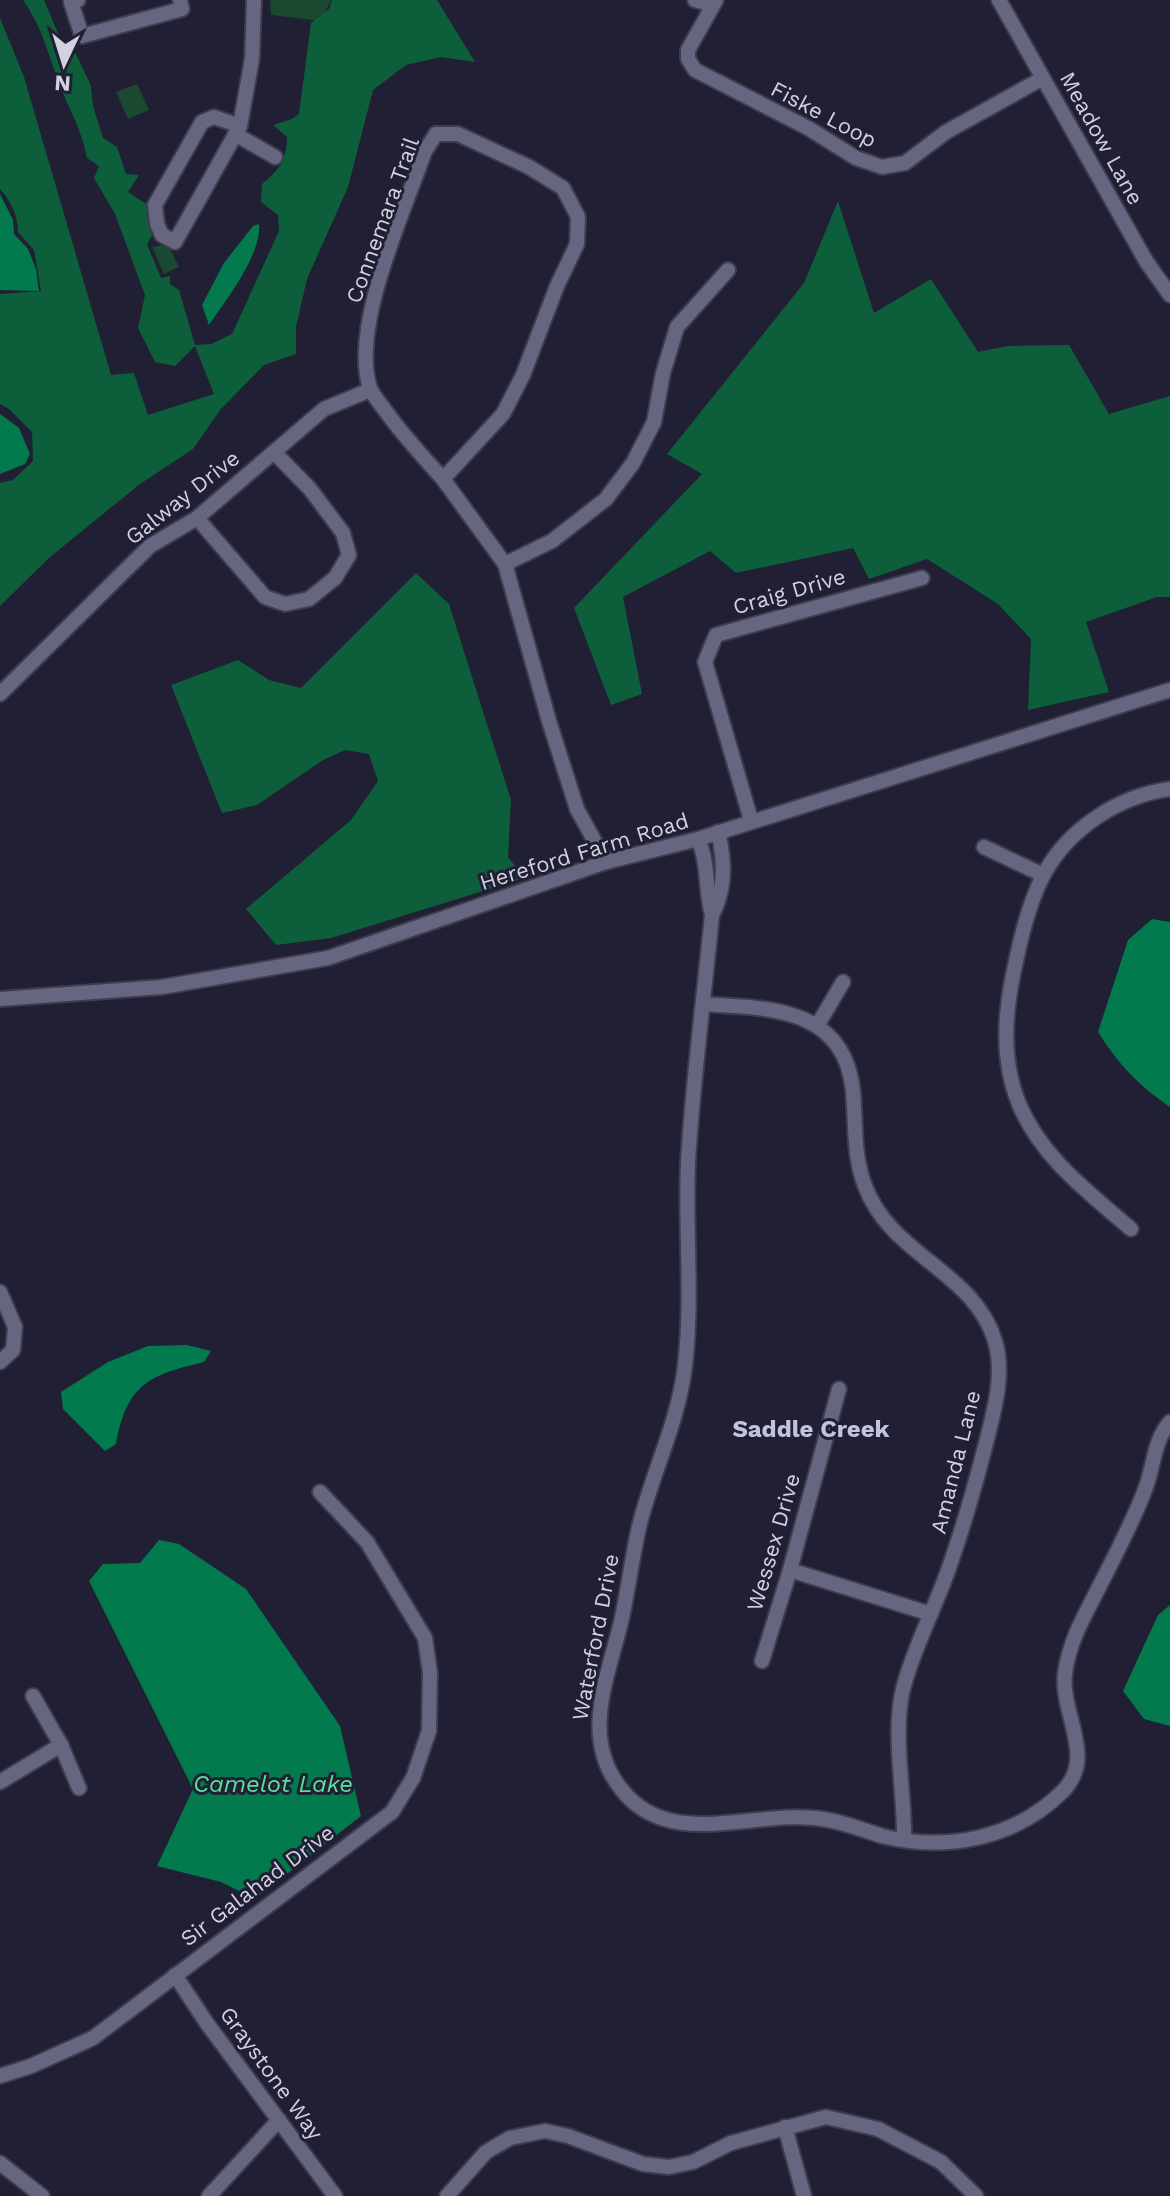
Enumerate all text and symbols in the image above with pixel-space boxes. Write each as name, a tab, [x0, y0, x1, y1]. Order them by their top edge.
north arrow	[24, 24, 104, 104]
street label: Meadow Lane	[1055, 68, 1148, 209]
text: N	[54, 70, 72, 96]
street label: Fiske Loop	[767, 76, 881, 153]
street label: Connemara Trail	[341, 134, 424, 307]
street label: Galway Drive	[120, 445, 244, 550]
street label: Craig Drive	[730, 563, 848, 619]
street label: Hereford Farm Road	[477, 808, 692, 895]
street label: Amanda Lane	[926, 1388, 985, 1536]
district label: Saddle Creek	[732, 1415, 890, 1443]
street label: Wessex Drive	[742, 1470, 805, 1614]
street label: Waterford Drive	[567, 1552, 624, 1723]
water label: Camelot Lake	[193, 1770, 353, 1798]
street label: Sir Galahad Drive	[176, 1820, 339, 1951]
street label: Graystone Way	[215, 2002, 329, 2145]

